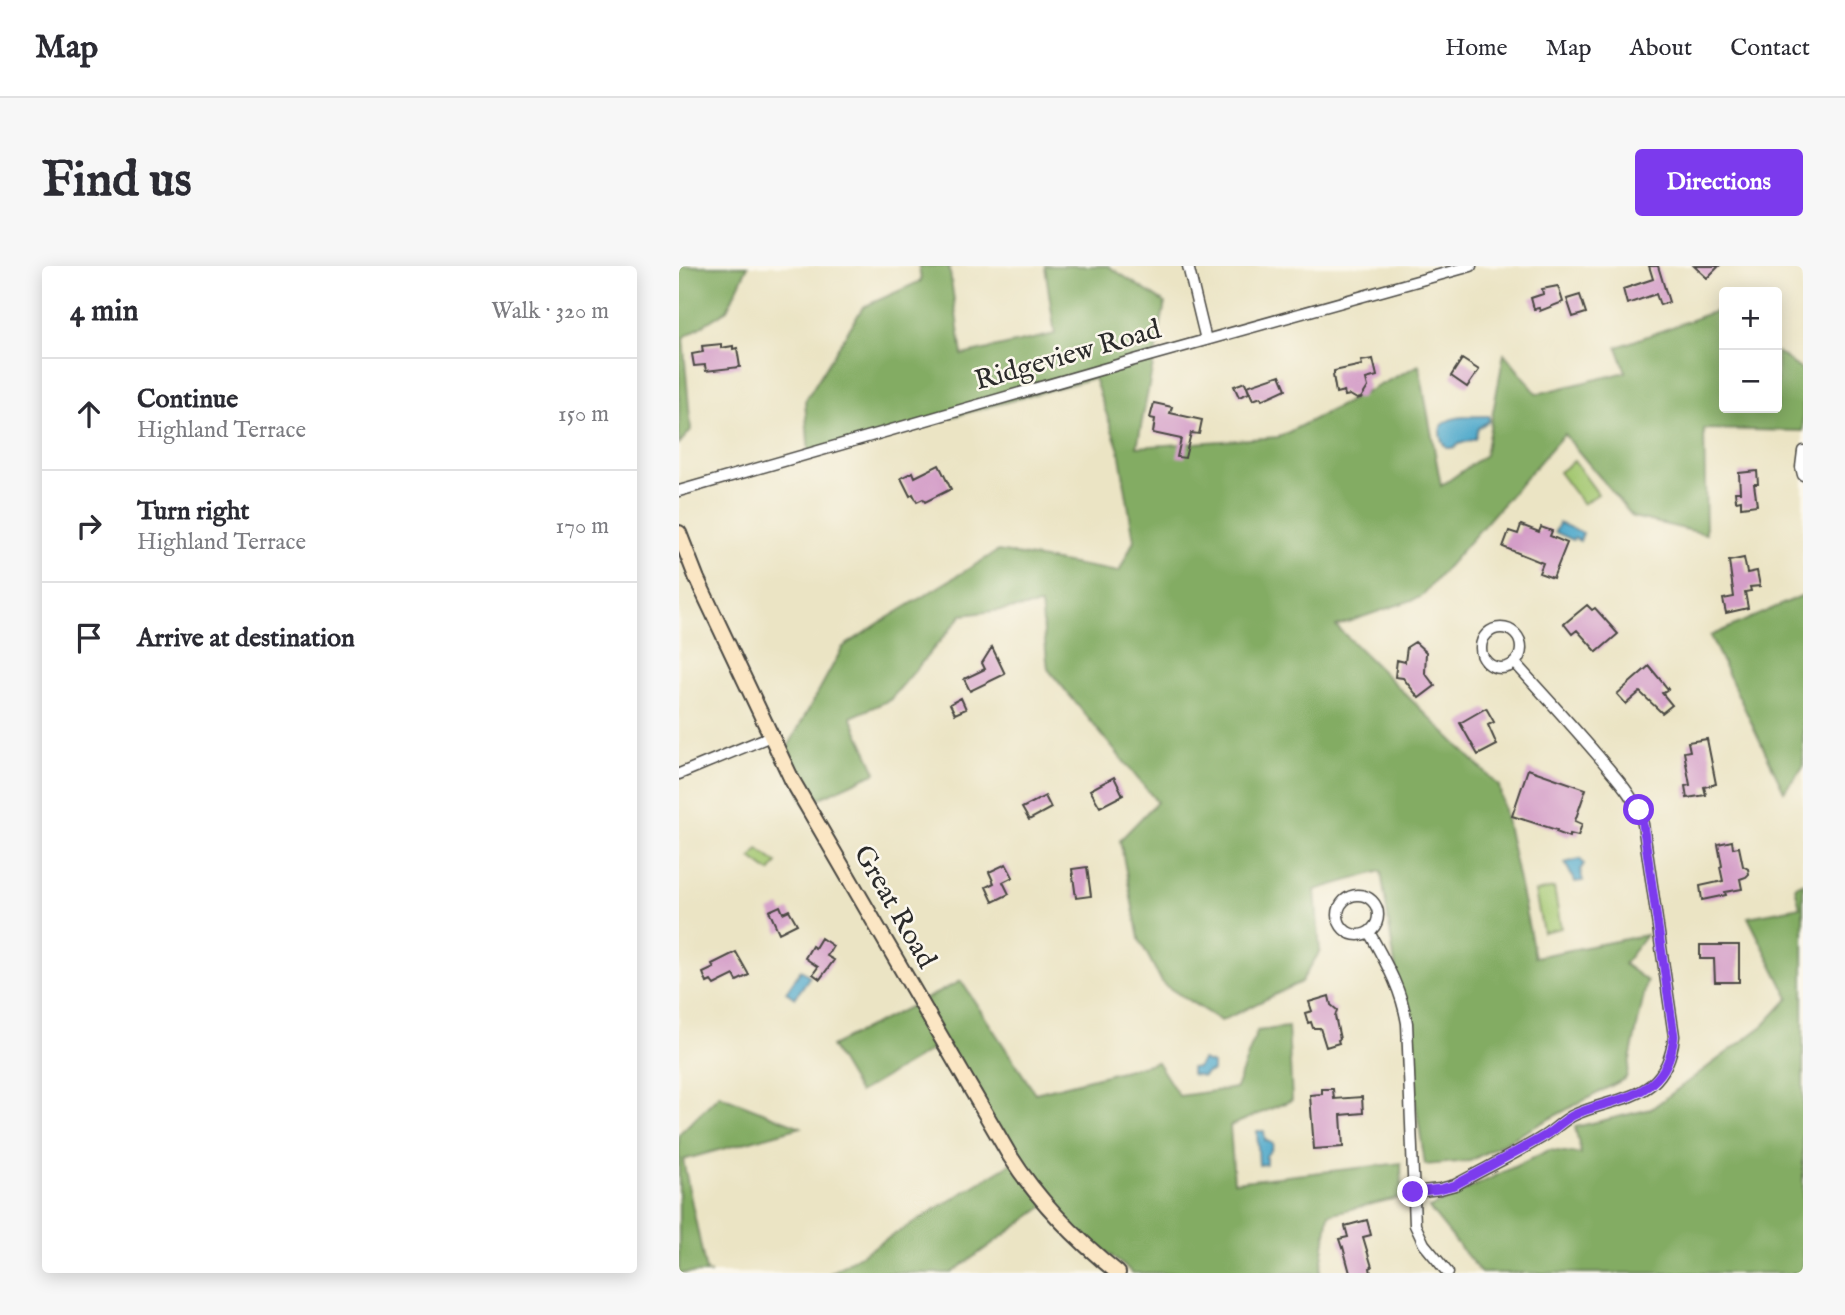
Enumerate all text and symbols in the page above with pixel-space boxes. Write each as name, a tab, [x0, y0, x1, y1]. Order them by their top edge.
text: Map	[35, 27, 98, 69]
text: Home	[1445, 33, 1508, 64]
text: Map	[1546, 33, 1592, 64]
text: About	[1630, 33, 1692, 64]
text: Contact	[1730, 33, 1810, 64]
button: Directions	[1635, 149, 1803, 216]
text: Find us	[42, 151, 192, 213]
map controls	[1719, 287, 1782, 413]
button: +	[1719, 287, 1782, 350]
text: 4 min	[70, 293, 138, 331]
text: Walk · 320 m	[491, 297, 609, 326]
street label: Ridgeview Road	[971, 313, 1165, 399]
button: −	[1719, 350, 1782, 413]
text: Continue	[137, 383, 238, 416]
icon: ahead	[70, 395, 108, 433]
text: 150 m	[558, 400, 609, 429]
text: Highland Terrace	[137, 416, 306, 445]
text: Turn right	[137, 495, 250, 528]
icon: right	[70, 507, 108, 545]
text: 170 m	[556, 512, 609, 541]
text: Highland Terrace	[137, 528, 306, 557]
icon: arrive	[70, 619, 108, 657]
text: Arrive at destination	[137, 622, 355, 655]
route start	[1623, 794, 1654, 825]
street label: Great Road	[845, 839, 943, 975]
route end	[1397, 1176, 1428, 1207]

